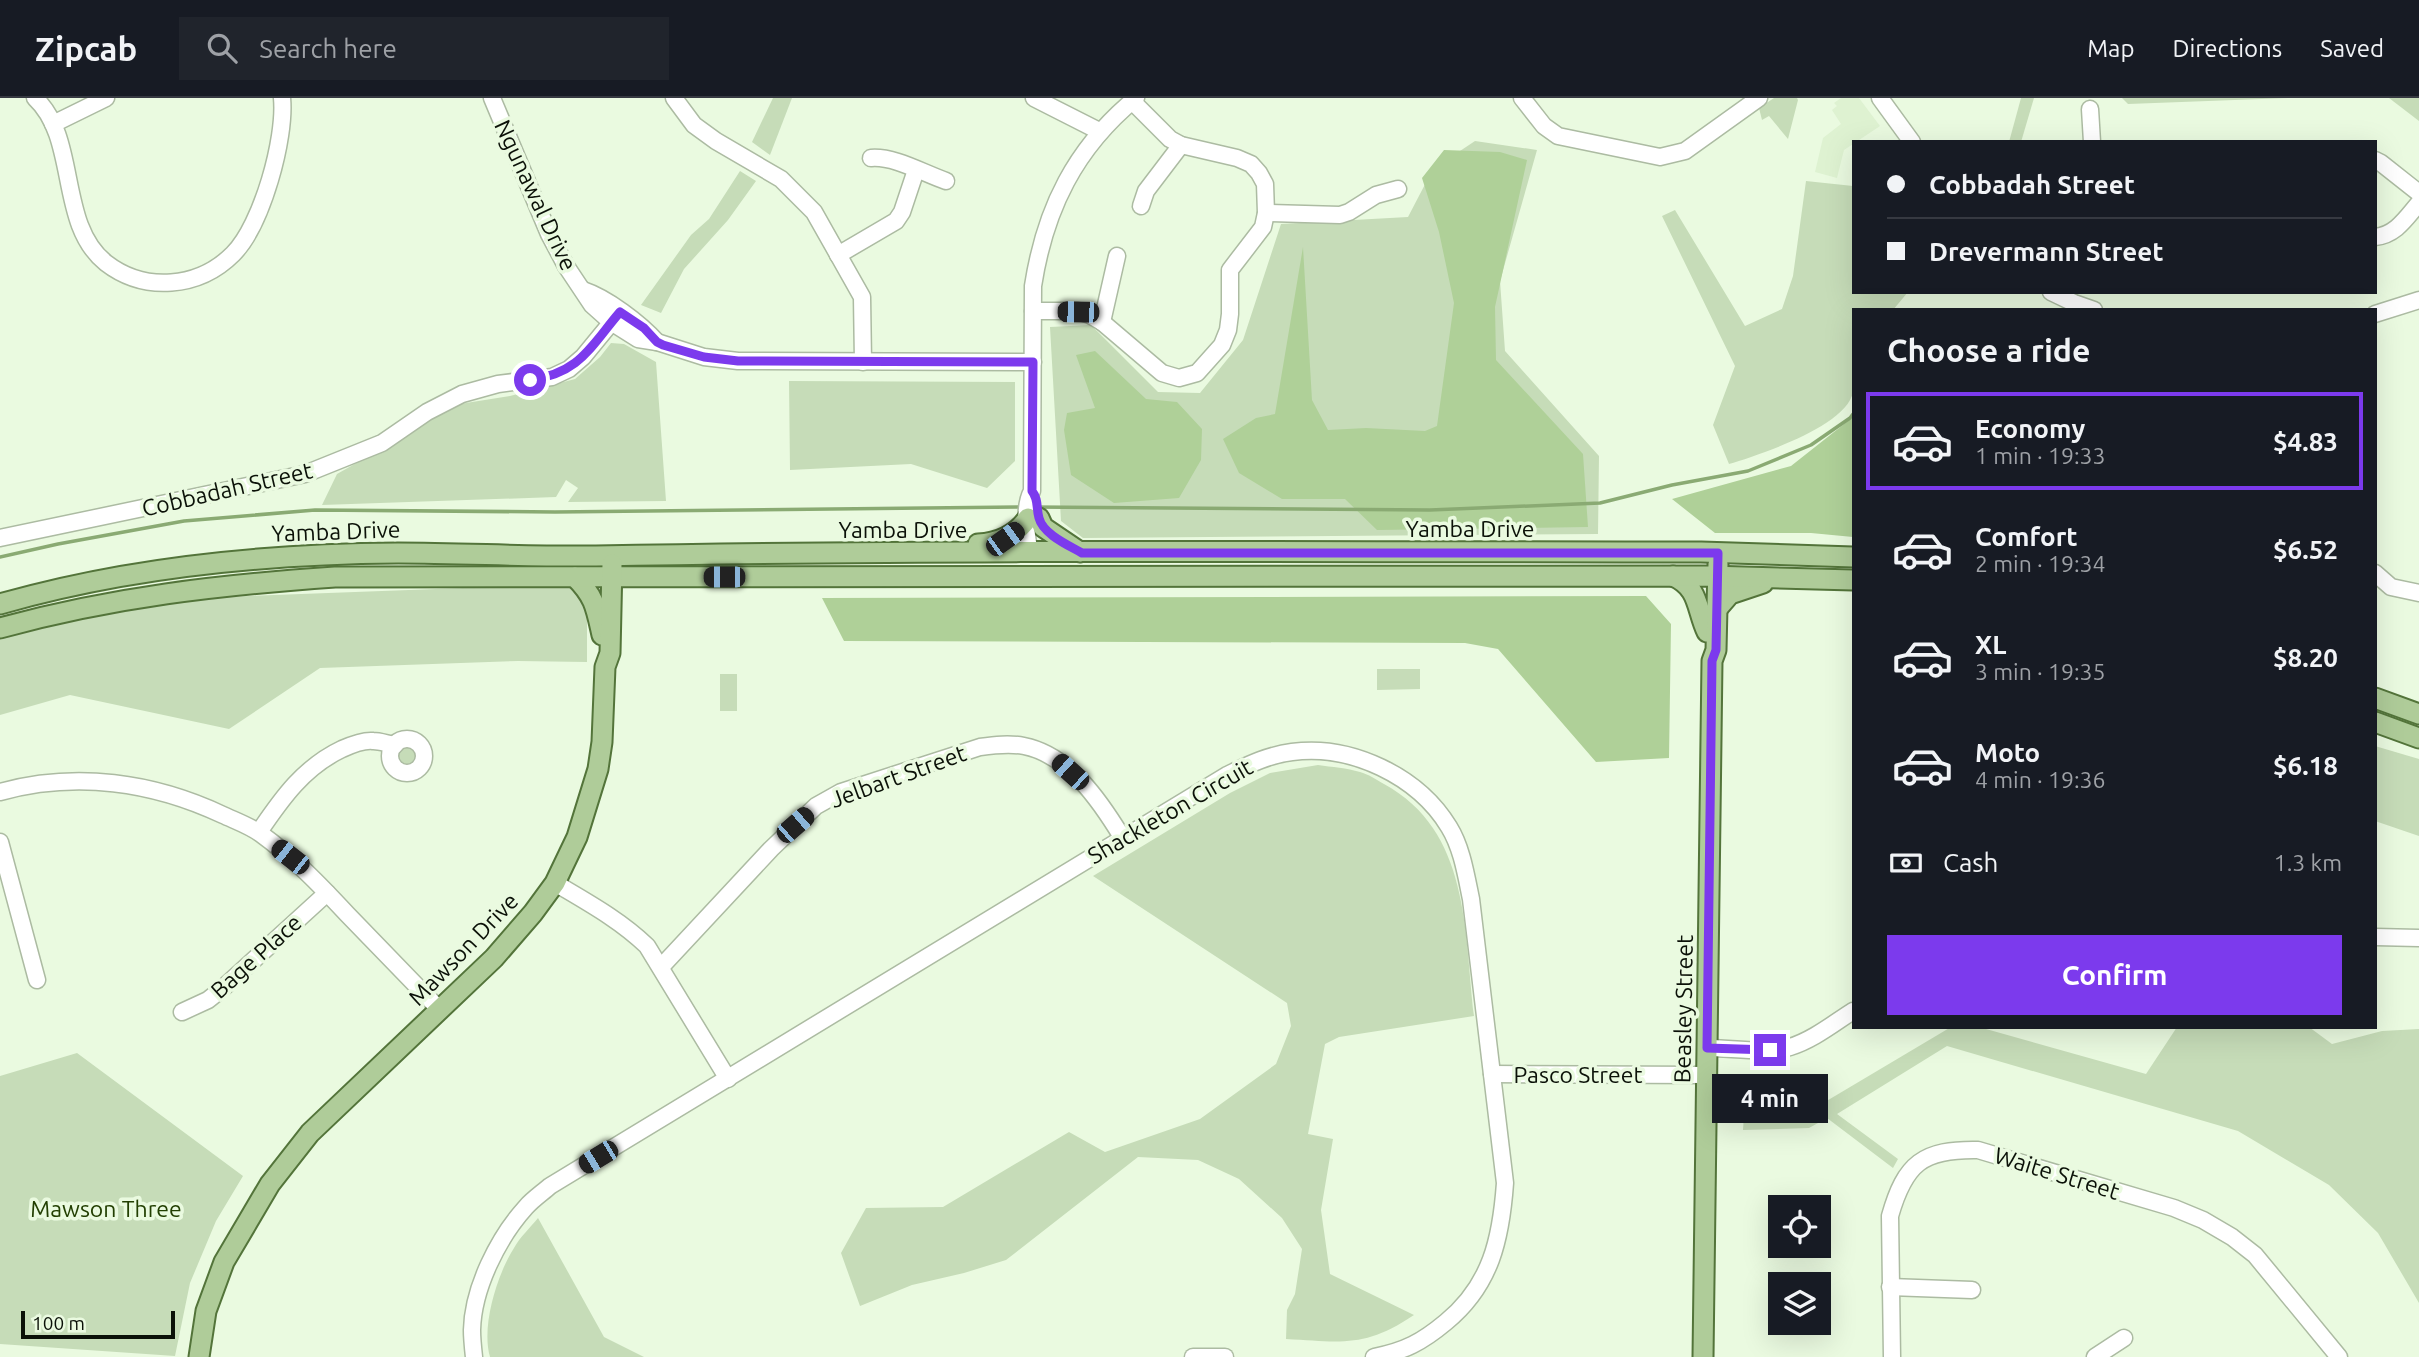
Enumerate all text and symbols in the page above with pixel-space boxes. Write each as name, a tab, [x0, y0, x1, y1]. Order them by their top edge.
search box	[179, 17, 669, 80]
icon: search	[203, 29, 241, 67]
text: Zipcab	[35, 30, 137, 67]
text: Search here	[259, 34, 397, 63]
text: Map	[2087, 35, 2134, 62]
text: Directions	[2172, 35, 2282, 62]
text: Saved	[2320, 35, 2384, 62]
street label: Ngunawal Drive	[490, 116, 582, 274]
text: Cobbadah Street	[1929, 170, 2135, 199]
text: Drevermann Street	[1929, 237, 2163, 266]
car	[1057, 301, 1100, 323]
text: Choose a ride	[1887, 332, 2090, 368]
route start	[514, 364, 546, 396]
icon: car	[1891, 410, 1954, 473]
text: Economy	[1975, 414, 2085, 443]
text: $4.83	[2273, 427, 2338, 456]
text: 1 min · 19:33	[1975, 443, 2106, 468]
street label: Cobbadah Street	[139, 457, 315, 521]
street label: Yamba Drive	[271, 516, 401, 546]
street label: Yamba Drive	[1405, 516, 1535, 541]
street label: Yamba Drive	[838, 517, 968, 542]
car	[982, 518, 1029, 560]
icon: car	[1891, 518, 1954, 581]
text: Comfort	[1975, 522, 2078, 551]
text: $6.52	[2273, 535, 2338, 564]
text: 2 min · 19:34	[1975, 551, 2106, 576]
car	[704, 567, 746, 588]
icon: car	[1891, 626, 1954, 689]
text: XL	[1975, 630, 2006, 659]
text: $8.20	[2273, 643, 2338, 672]
text: 3 min · 19:35	[1975, 659, 2106, 684]
icon: car	[1891, 734, 1954, 797]
text: Moto	[1975, 738, 2040, 767]
street label: Jelbart Street	[827, 740, 969, 812]
car	[1048, 750, 1093, 794]
text: $6.18	[2273, 751, 2338, 780]
street label: Shackleton Circuit	[1083, 754, 1257, 868]
text: 4 min · 19:36	[1975, 767, 2106, 792]
car	[773, 803, 818, 847]
car	[267, 836, 314, 878]
icon: cash	[1887, 844, 1925, 882]
text: Cash	[1943, 848, 1998, 877]
text: 1.3 km	[2274, 850, 2342, 875]
street label: Mawson Drive	[403, 888, 523, 1010]
street label: Bage Place	[206, 909, 306, 1003]
street label: Beasley Street	[1669, 935, 1697, 1083]
button: Confirm	[1887, 935, 2342, 1015]
route end	[1754, 1034, 1786, 1066]
street label: Pasco Street	[1514, 1062, 1642, 1087]
callout: 4 min	[1712, 1074, 1828, 1124]
text: 4 min	[1741, 1086, 1799, 1111]
car	[575, 1137, 622, 1177]
street label: Waite Street	[1991, 1142, 2123, 1204]
map controls	[1768, 1195, 1831, 1335]
button: locate	[1768, 1195, 1831, 1258]
park label: Mawson Three	[30, 1196, 182, 1221]
button: layers	[1768, 1272, 1831, 1335]
scale bar	[21, 1308, 175, 1340]
text: 100 m	[32, 1312, 85, 1334]

